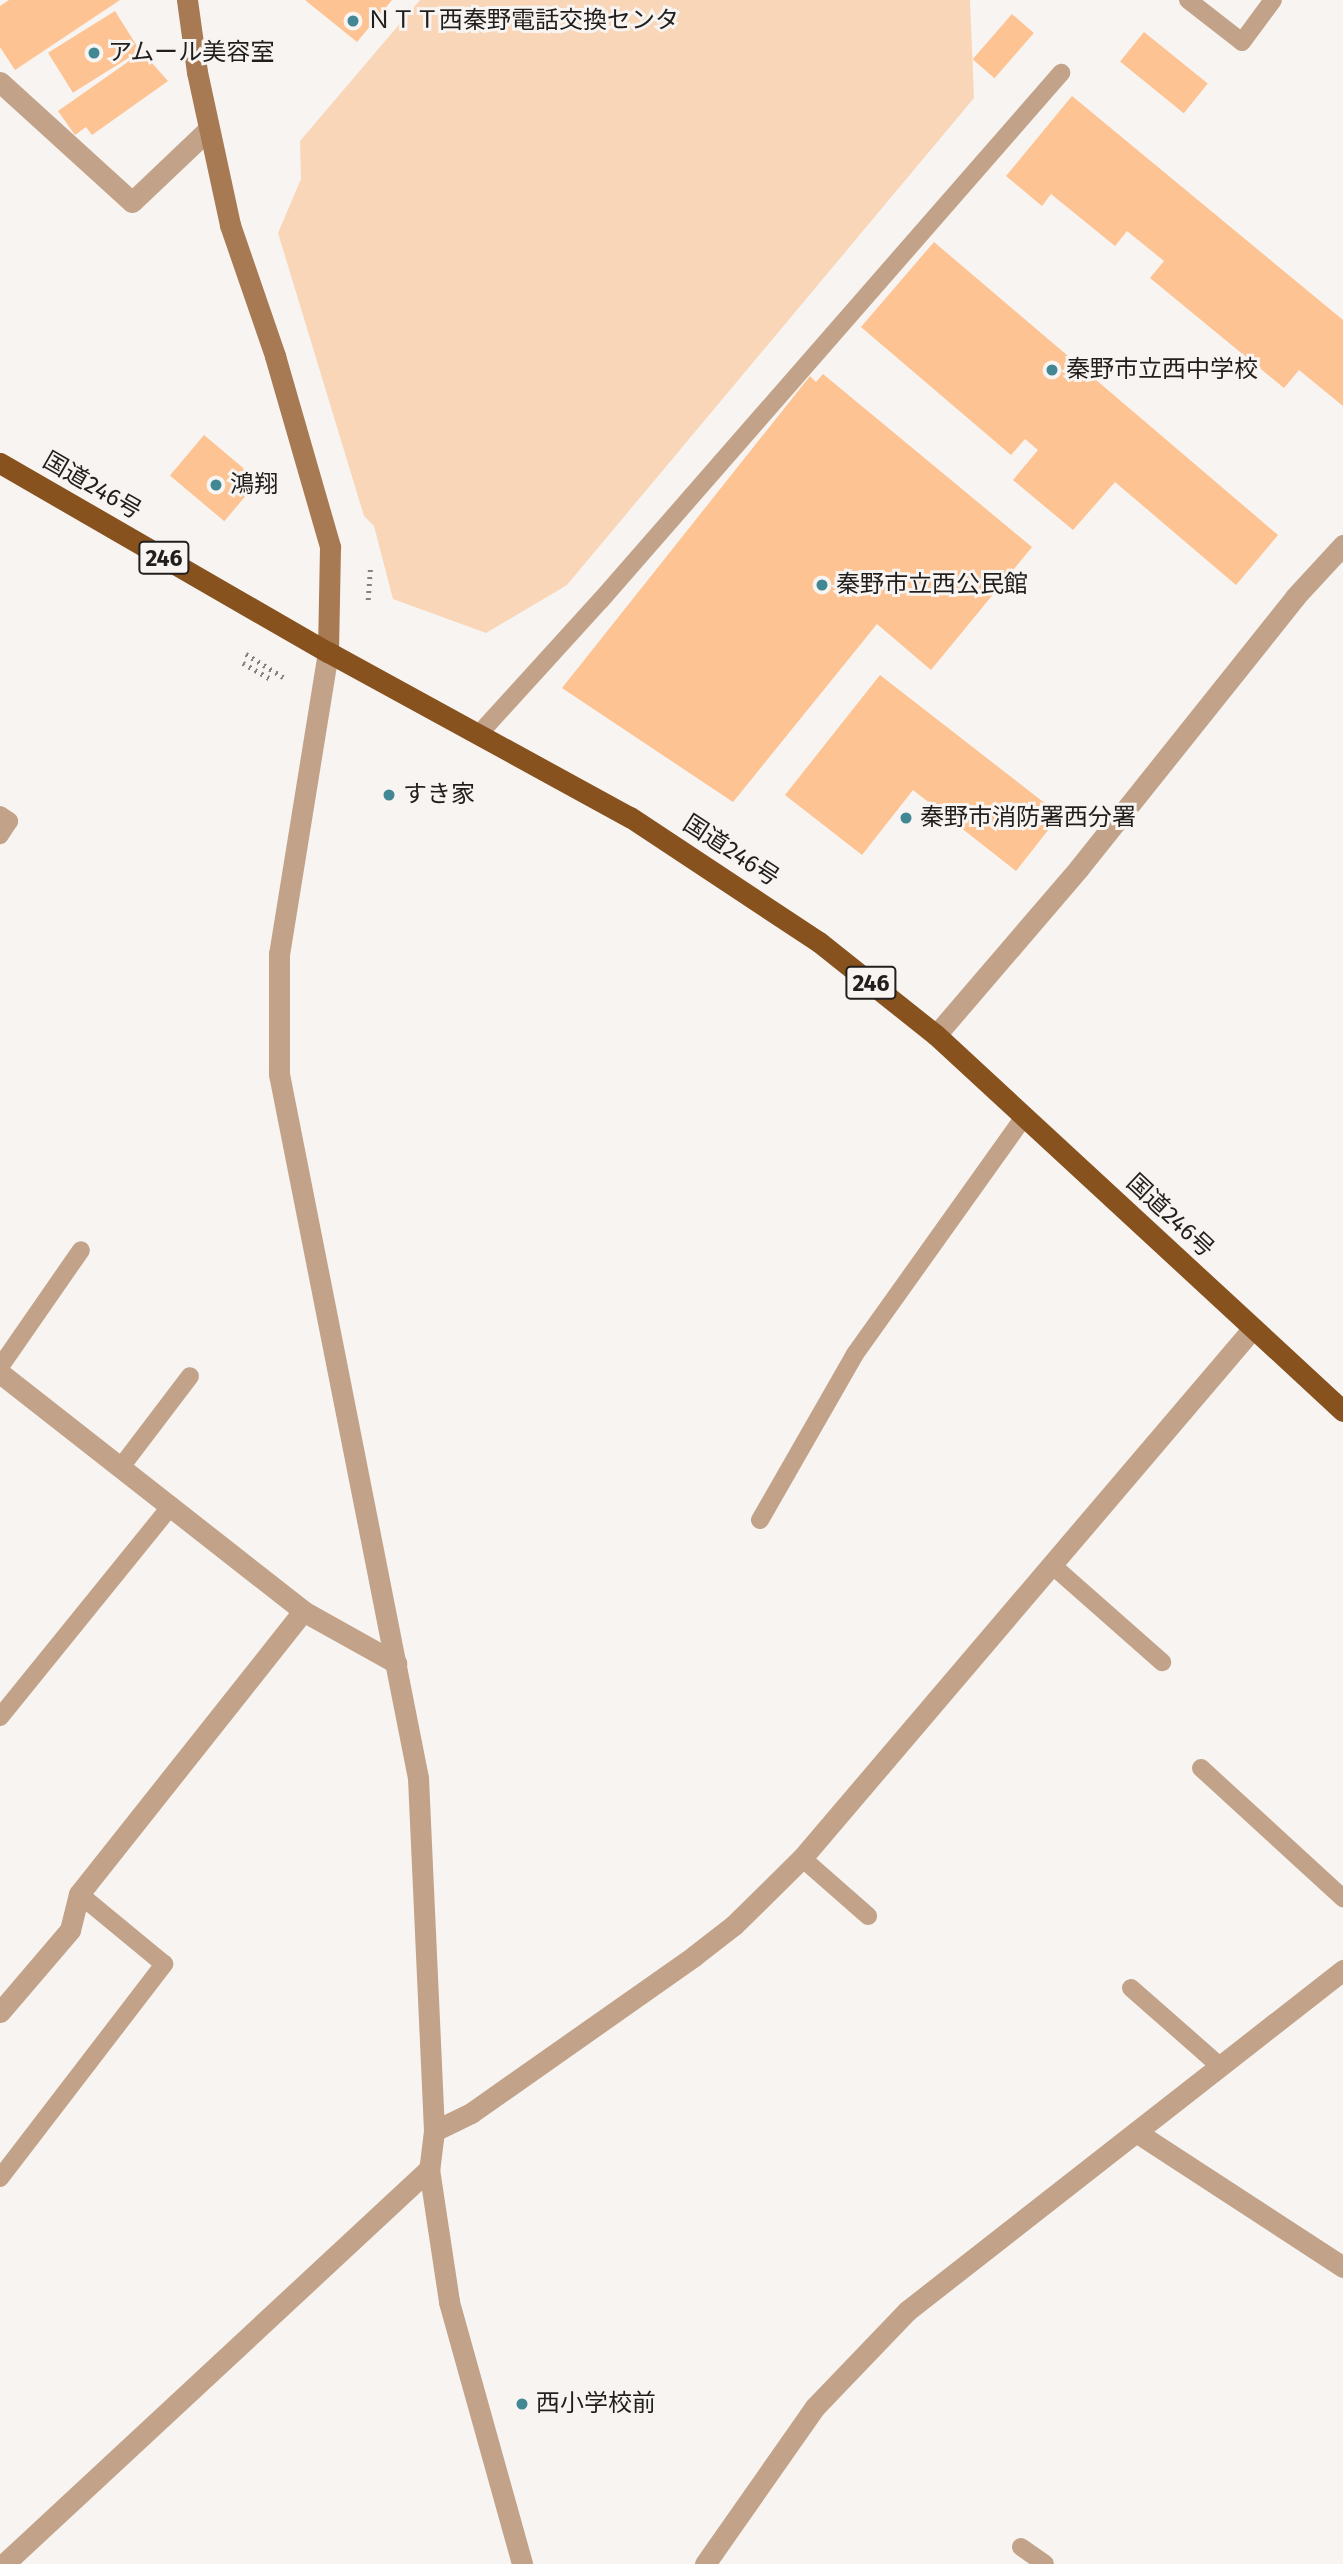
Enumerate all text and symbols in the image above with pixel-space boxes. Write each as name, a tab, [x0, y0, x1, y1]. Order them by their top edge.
place label: ＮＴＴ西秦野電話交換センタ	[367, 7, 679, 35]
marker: ＮＴＴ西秦野電話交換センタ	[345, 13, 361, 29]
place label: アムール美容室	[108, 39, 276, 67]
marker: アムール美容室	[86, 45, 102, 61]
place label: 秦野市立西中学校	[1066, 356, 1258, 384]
marker: 秦野市立西中学校	[1044, 362, 1060, 378]
street label: 国道246号	[38, 446, 146, 526]
place label: 鴻翔	[230, 471, 278, 499]
marker: 鴻翔	[208, 477, 224, 493]
road number: 246	[138, 538, 190, 578]
place label: 秦野市立西公民館	[836, 571, 1028, 599]
marker: 秦野市立西公民館	[814, 577, 830, 593]
place label: すき家	[403, 781, 475, 809]
marker: すき家	[381, 787, 397, 803]
place label: 秦野市消防署西分署	[920, 804, 1136, 832]
street label: 国道246号	[678, 809, 784, 893]
marker: 秦野市消防署西分署	[898, 810, 914, 826]
road number: 246	[845, 964, 897, 1002]
street label: 国道246号	[1120, 1168, 1220, 1264]
place label: 西小学校前	[536, 2390, 656, 2418]
marker: 西小学校前	[514, 2396, 530, 2412]

